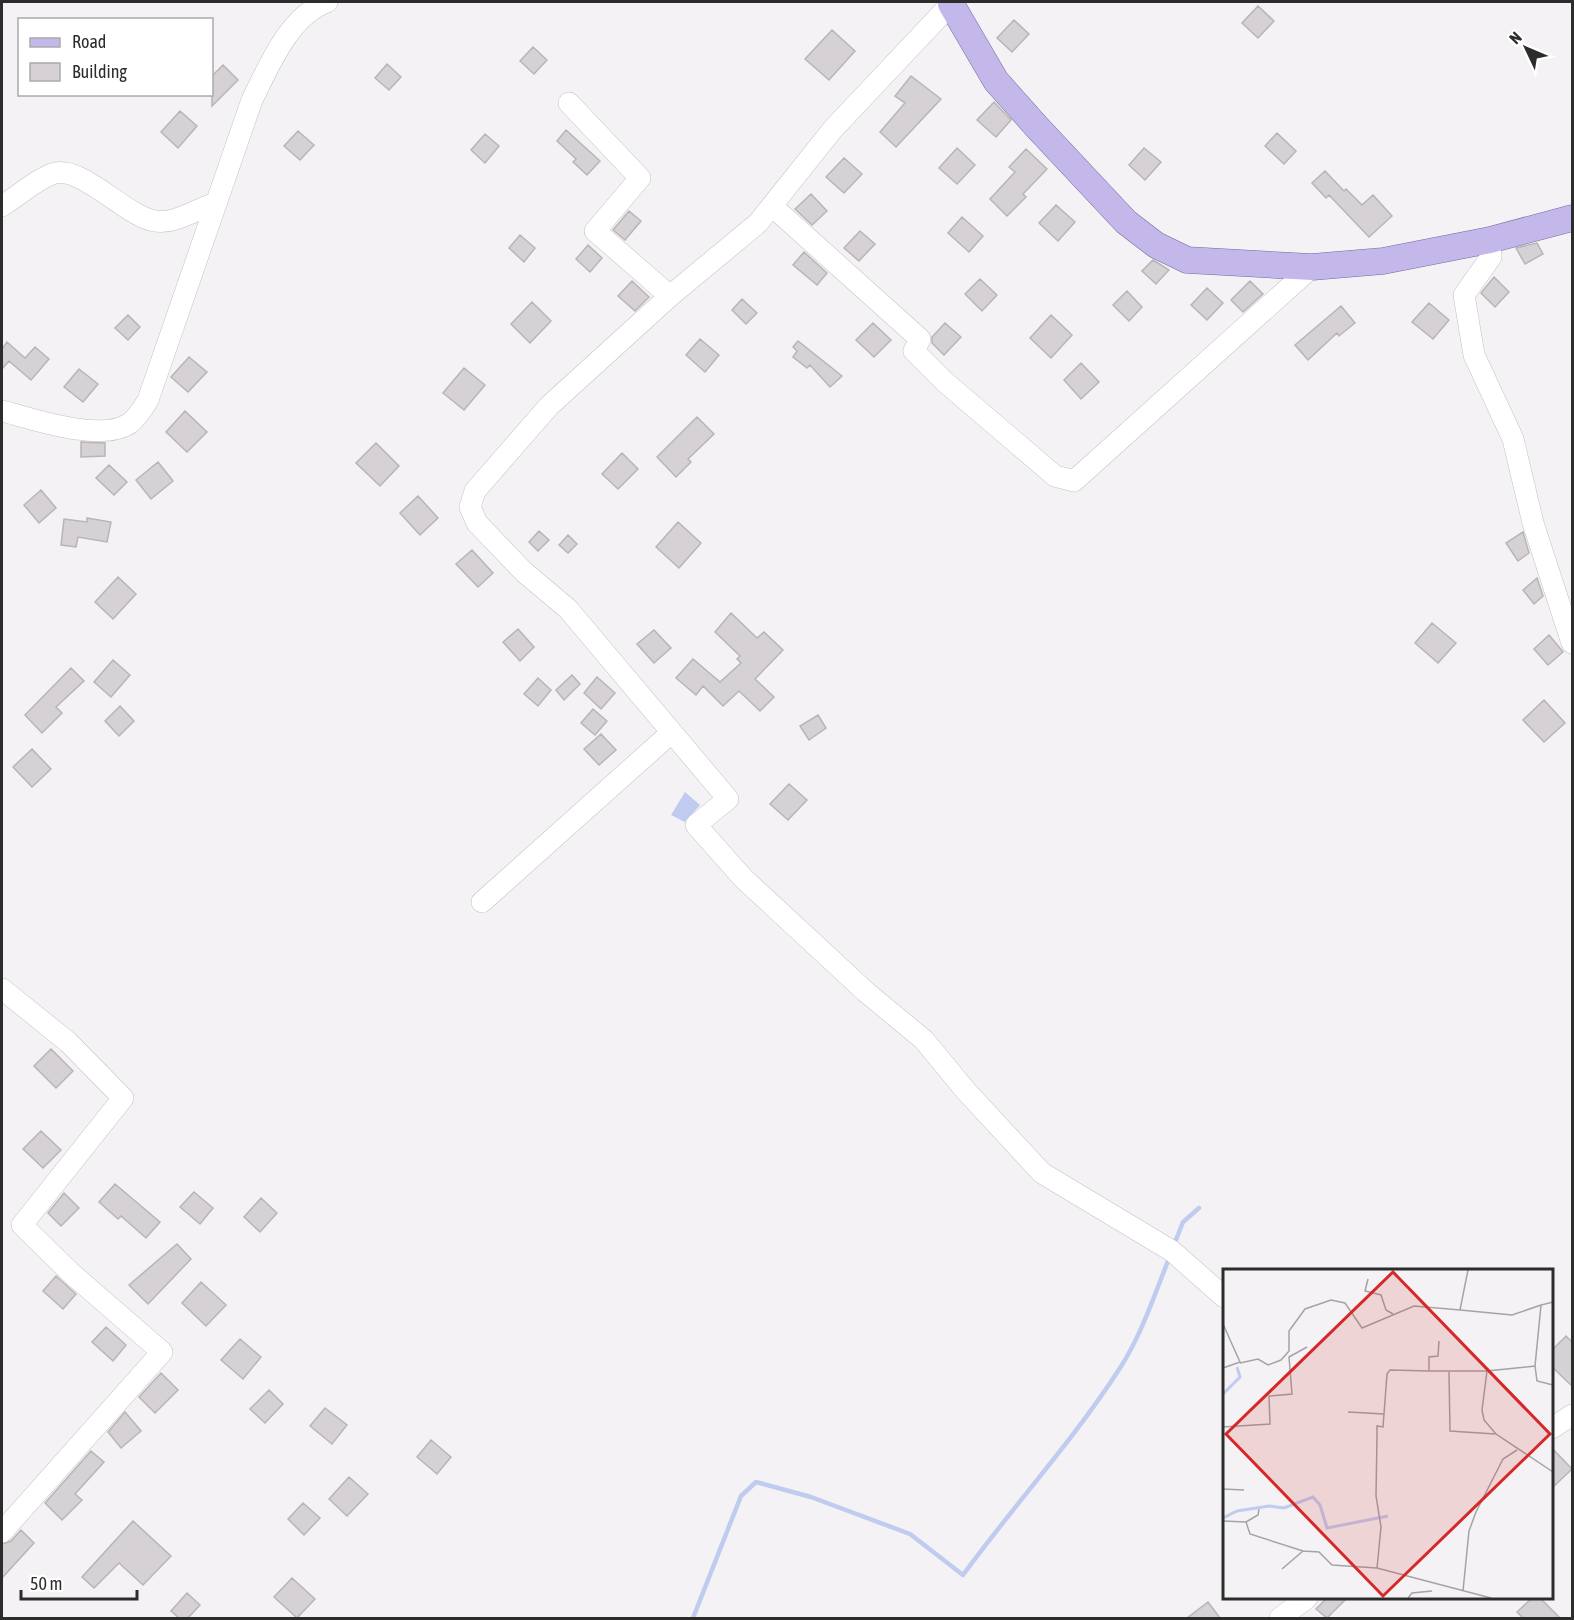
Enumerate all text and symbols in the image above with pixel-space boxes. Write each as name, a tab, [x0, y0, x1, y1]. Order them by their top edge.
legend	[18, 18, 213, 96]
north arrow	[1496, 18, 1556, 78]
text: N	[1505, 28, 1525, 47]
text: Road	[72, 31, 106, 52]
text: Building	[72, 61, 127, 82]
inset map	[1223, 1269, 1553, 1599]
scale bar	[21, 1563, 136, 1601]
text: 50 m	[30, 1573, 62, 1594]

